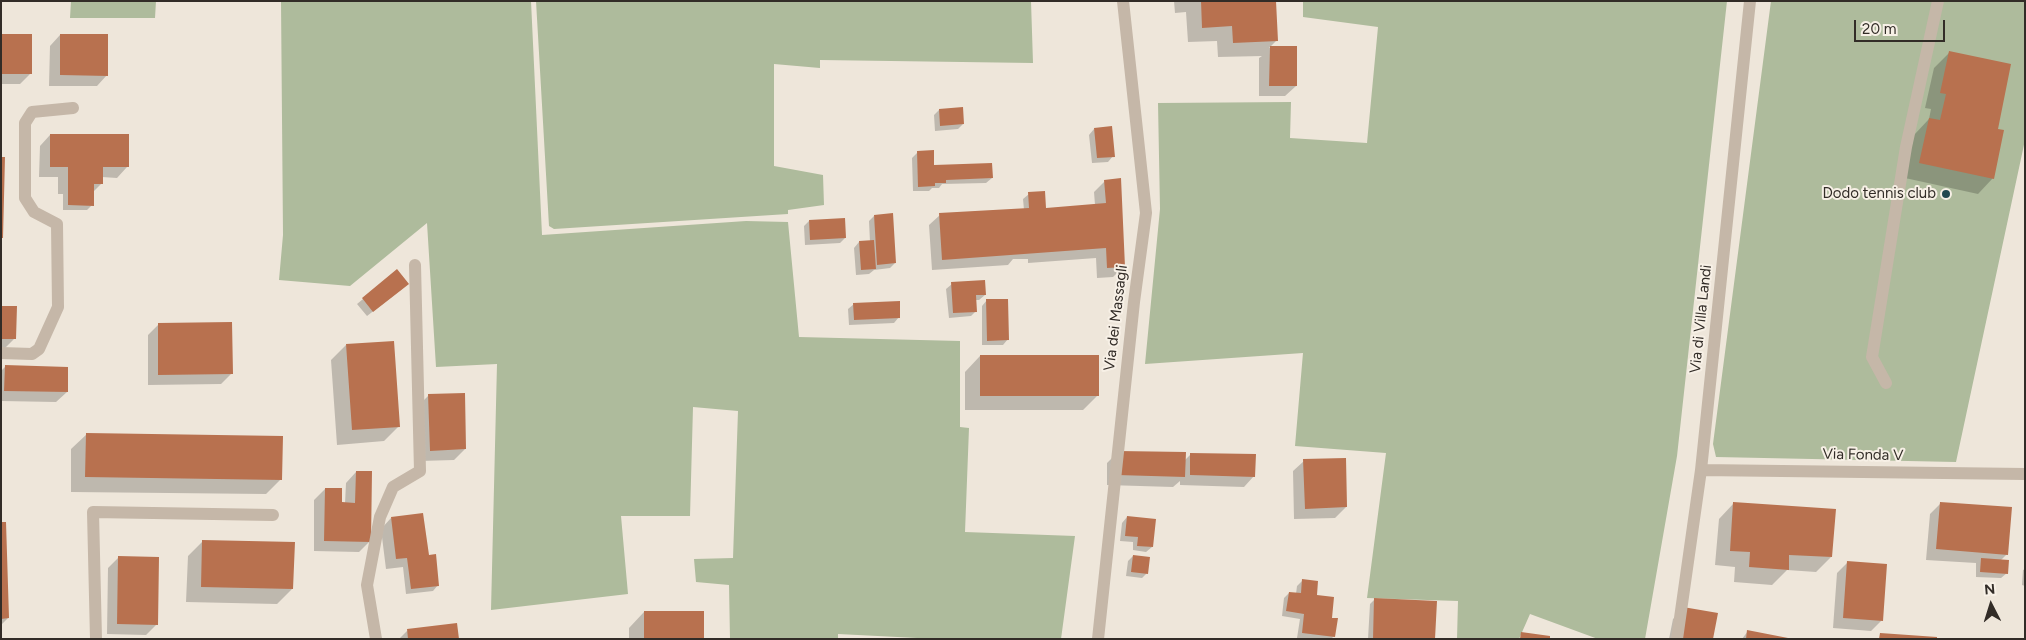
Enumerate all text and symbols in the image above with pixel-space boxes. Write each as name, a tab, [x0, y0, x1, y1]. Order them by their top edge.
scale bar	[1856, 10, 1947, 42]
text: 20 m	[1862, 20, 1896, 38]
place label: Dodo tennis club	[1822, 185, 1936, 203]
marker: Dodo tennis club	[1940, 188, 1952, 200]
street label: Via dei Massagli	[1101, 264, 1131, 372]
street label: Via di Villa Landi	[1686, 264, 1716, 374]
street label: Via Fonda V	[1822, 445, 1904, 465]
north arrow	[1966, 580, 2016, 630]
text: N	[1984, 581, 1996, 598]

